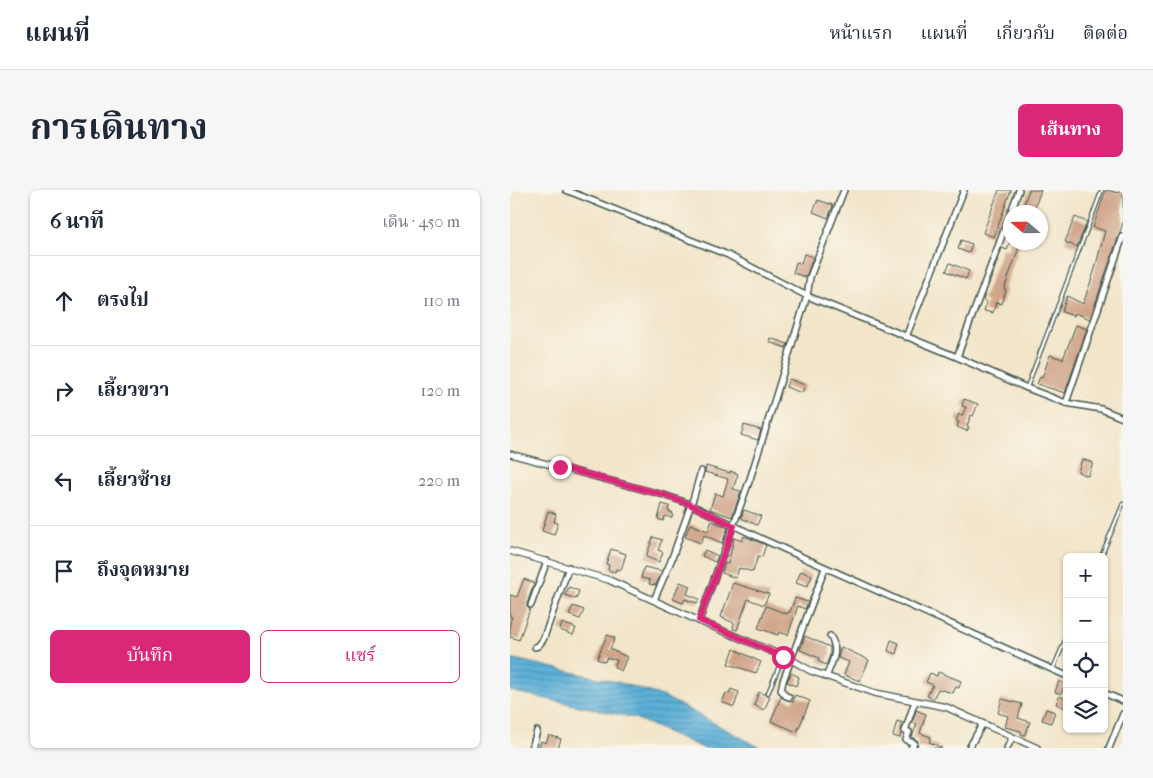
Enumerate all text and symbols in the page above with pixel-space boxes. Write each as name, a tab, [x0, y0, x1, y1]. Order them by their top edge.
text: แผนที่	[25, 19, 90, 47]
text: หน้าแรก	[829, 23, 892, 44]
text: แผนที่	[920, 23, 968, 44]
text: เกี่ยวกับ	[996, 23, 1055, 44]
text: ติดต่อ	[1083, 23, 1128, 44]
button: เส้นทาง	[1018, 104, 1123, 157]
text: การเดินทาง	[30, 107, 208, 148]
north arrow	[1003, 205, 1048, 250]
text: 6 นาที	[50, 209, 104, 233]
text: เดิน · 450 m	[382, 212, 460, 231]
icon: ahead	[50, 287, 78, 315]
text: ตรงไป	[97, 289, 149, 311]
text: 110 m	[423, 291, 460, 310]
icon: right	[50, 377, 78, 405]
text: เลี้ยวขวา	[97, 379, 169, 401]
text: 120 m	[421, 381, 460, 400]
route end	[549, 456, 572, 479]
icon: left	[50, 467, 78, 495]
text: เลี้ยวซ้าย	[97, 469, 171, 491]
text: 220 m	[418, 471, 460, 490]
map controls	[1063, 553, 1108, 733]
button: +	[1063, 553, 1108, 598]
icon: arrive	[50, 557, 78, 585]
text: ถึงจุดหมาย	[97, 559, 190, 581]
button: −	[1063, 598, 1108, 643]
button: บันทึก	[50, 630, 250, 683]
button: แชร์	[260, 630, 460, 683]
button: locate	[1063, 643, 1108, 688]
route start	[772, 646, 795, 669]
button: layers	[1063, 688, 1108, 733]

